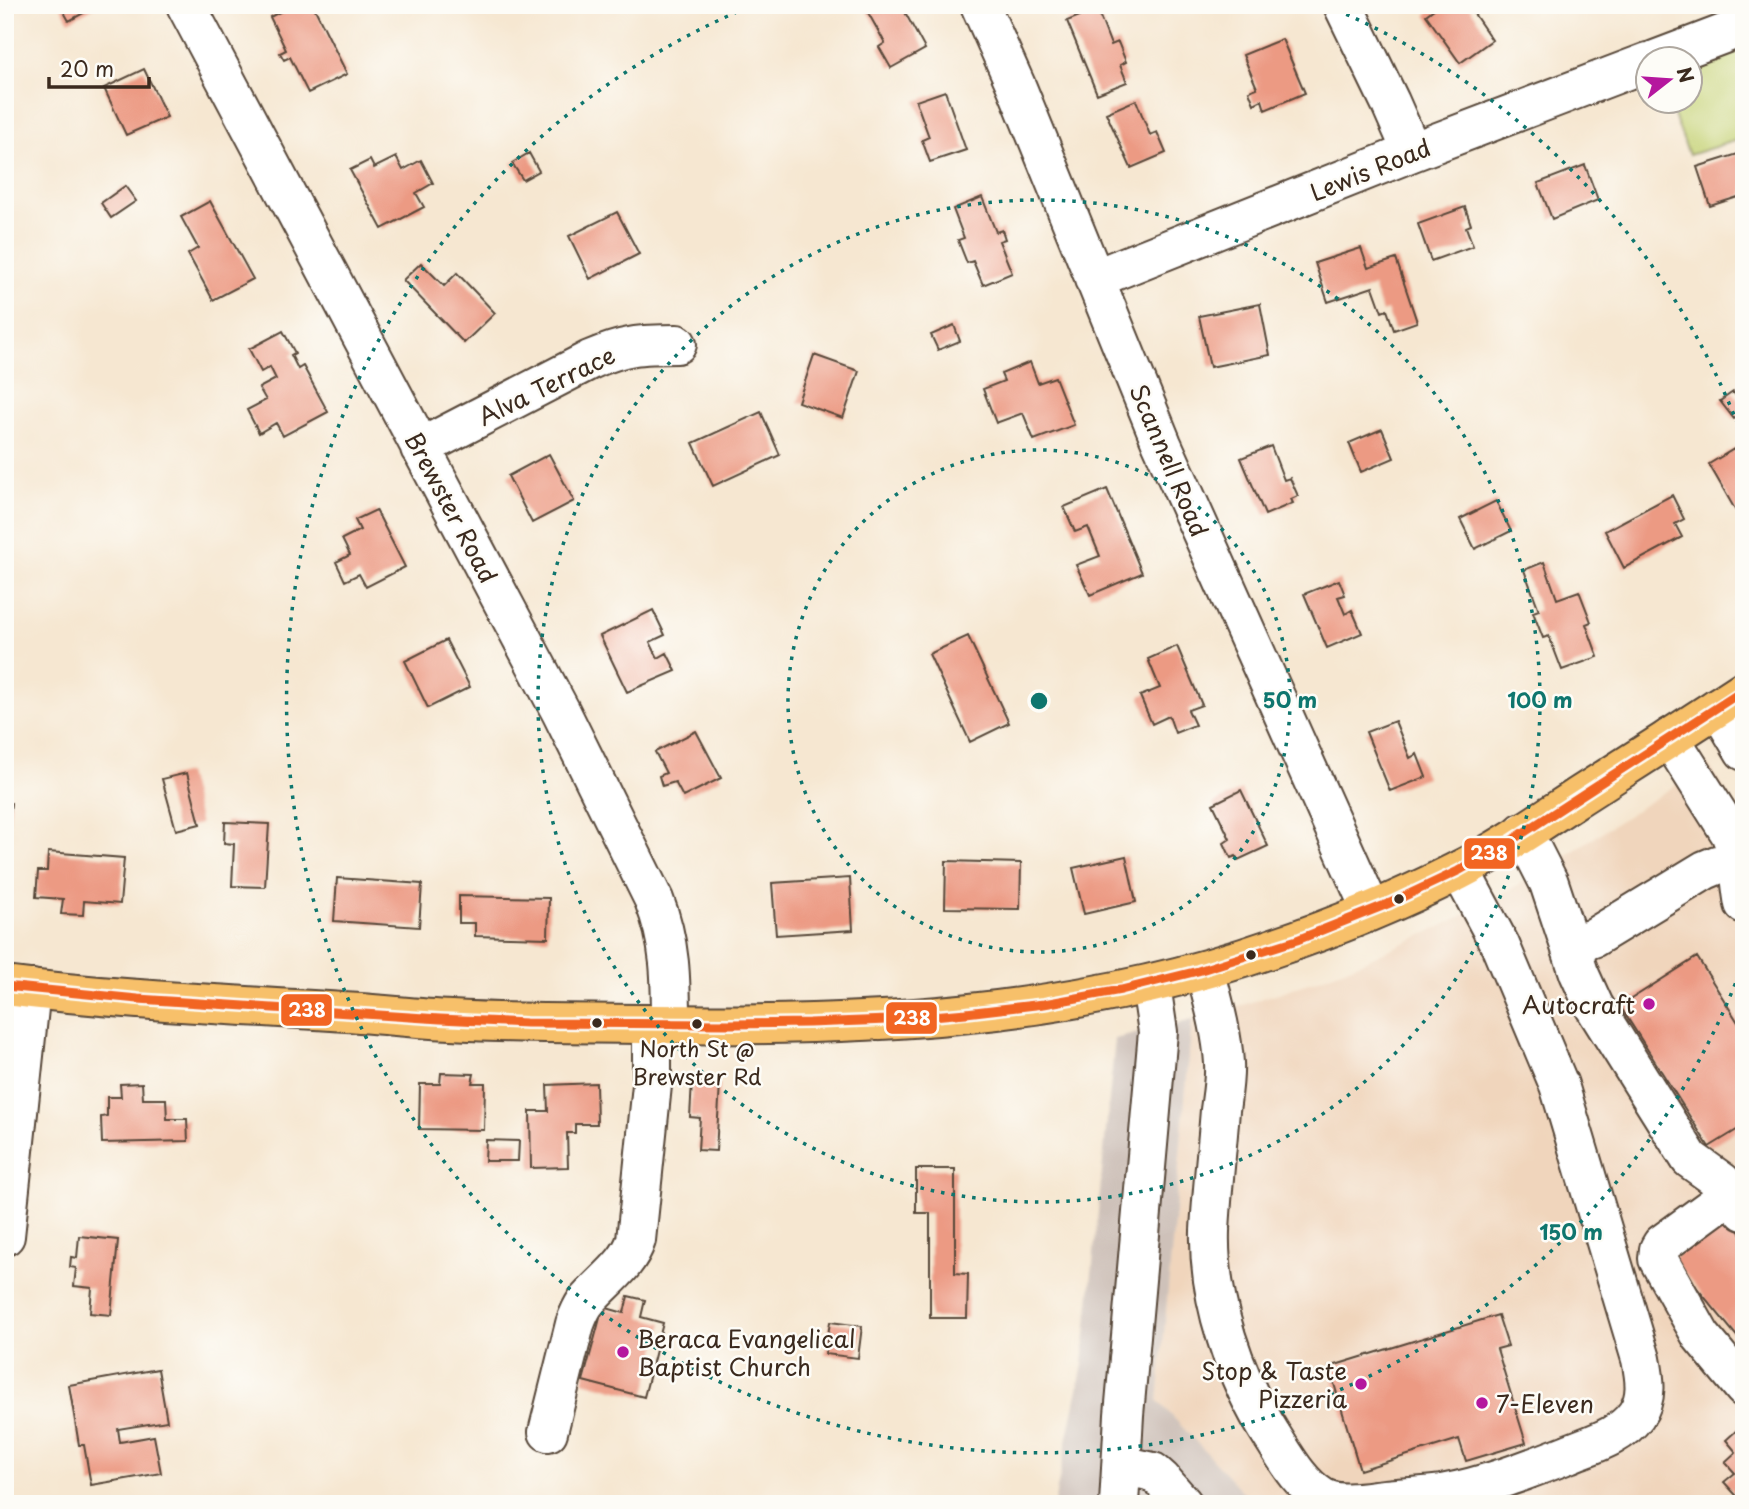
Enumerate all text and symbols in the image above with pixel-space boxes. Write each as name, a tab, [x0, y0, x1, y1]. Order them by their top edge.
scale bar	[49, 46, 149, 90]
north arrow	[1634, 46, 1704, 116]
text: 20 m	[60, 52, 114, 84]
text: N	[1671, 63, 1702, 86]
street label: Lewis Road	[1304, 128, 1436, 210]
street label: Alva Terrace	[471, 336, 621, 434]
street label: Scannell Road	[1122, 378, 1218, 542]
street label: Brewster Road	[397, 425, 507, 589]
text: 50 m	[1263, 683, 1317, 715]
text: 100 m	[1507, 683, 1573, 715]
centre of rings	[1027, 689, 1051, 713]
line badge: 238	[1463, 837, 1516, 870]
text: 238	[1470, 838, 1508, 866]
unlabelled marker	[1392, 892, 1406, 906]
unlabelled marker	[1244, 948, 1258, 962]
place label: Autocraft	[1522, 986, 1635, 1022]
line badge: 238	[280, 993, 333, 1027]
text: 238	[288, 995, 326, 1023]
marker: Autocraft	[1641, 996, 1657, 1012]
line badge: 238	[885, 1001, 938, 1035]
text: 238	[893, 1003, 931, 1031]
unlabelled marker	[590, 1016, 604, 1030]
marker: North St @ Brewster Rd	[690, 1017, 704, 1031]
place label: North St @ Brewster Rd	[632, 1031, 762, 1092]
text: 150 m	[1539, 1215, 1603, 1247]
place label: Beraca Evangelical Baptist Church	[637, 1320, 856, 1384]
marker: Beraca Evangelical Baptist Church	[615, 1344, 631, 1360]
place label: Stop & Taste Pizzeria	[1201, 1352, 1347, 1416]
marker: Stop & Taste Pizzeria	[1353, 1376, 1369, 1392]
place label: 7-Eleven	[1496, 1385, 1594, 1421]
marker: 7-Eleven	[1474, 1395, 1490, 1411]

